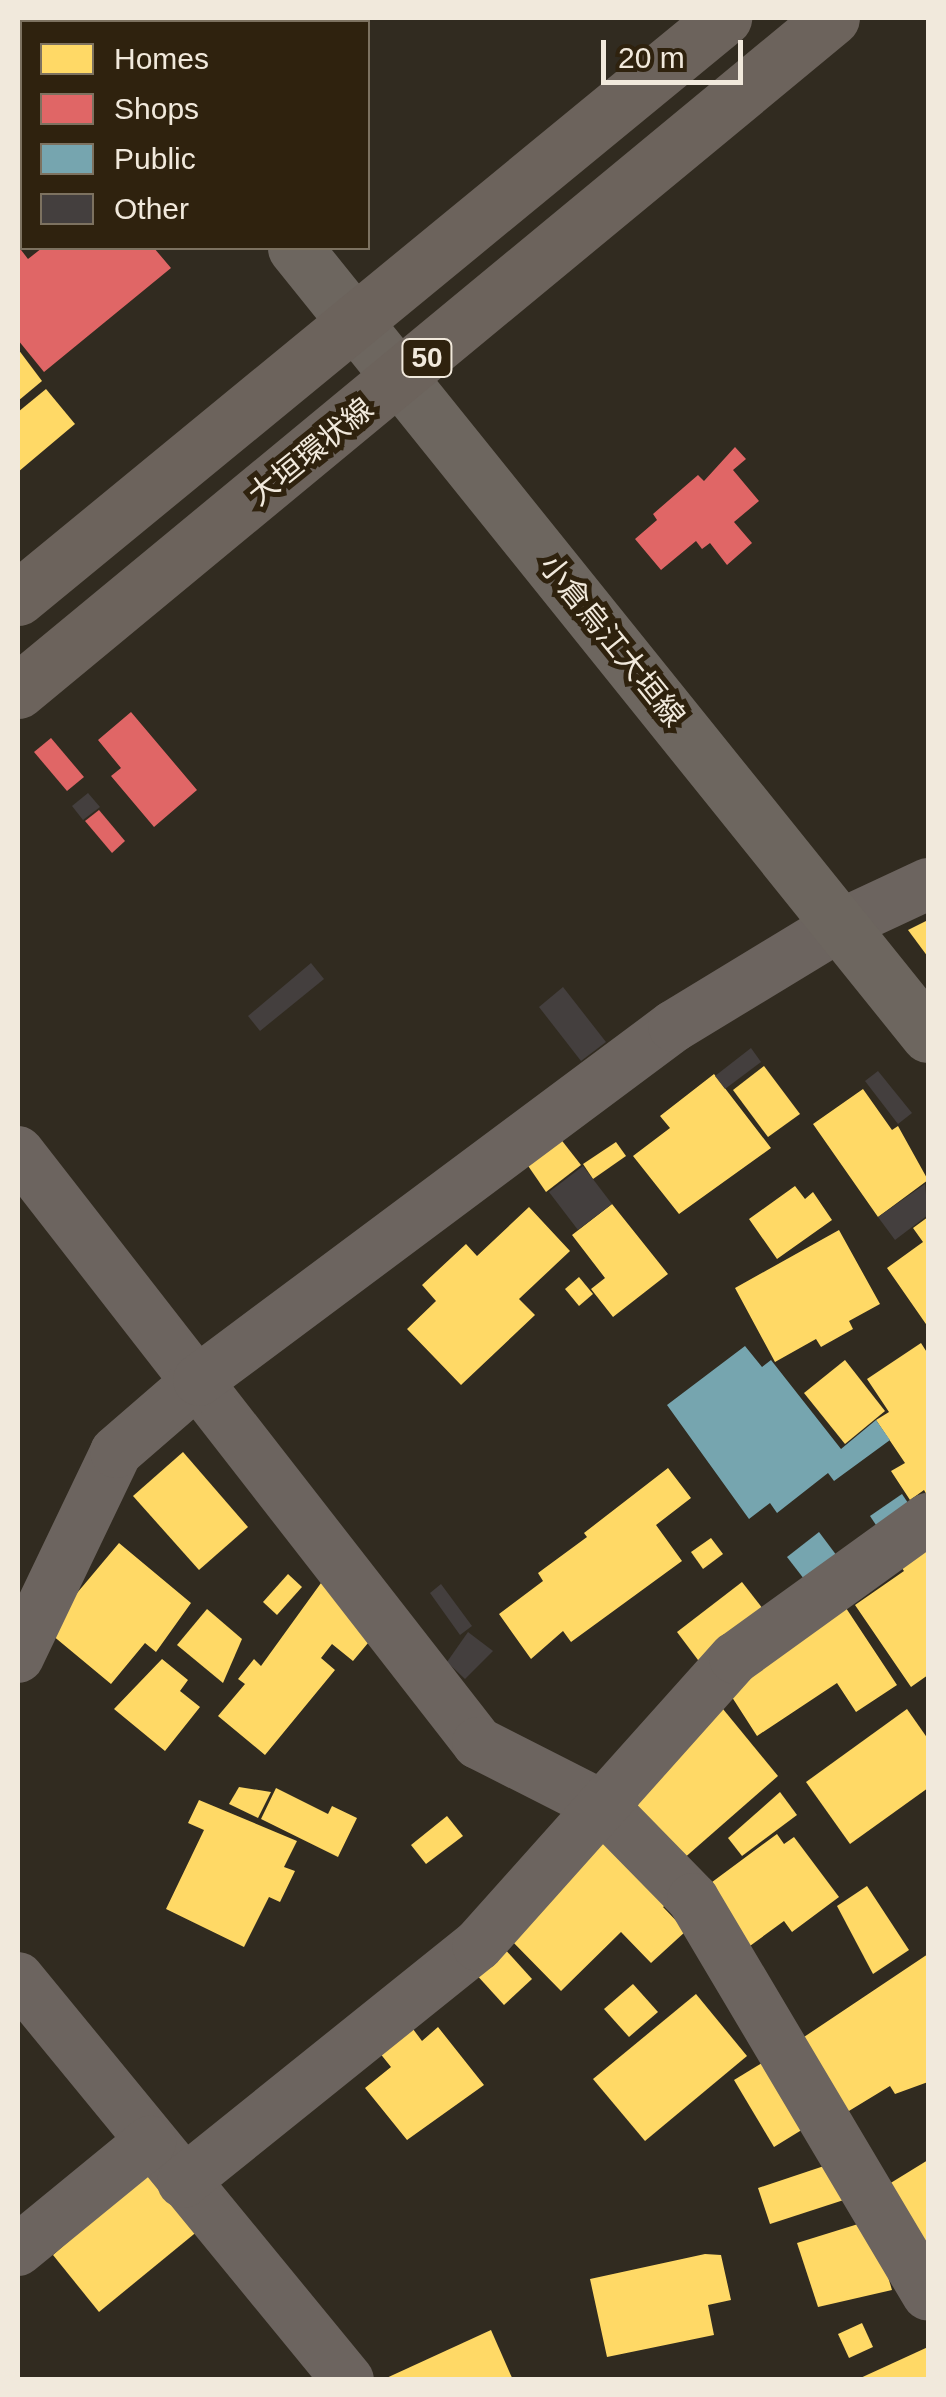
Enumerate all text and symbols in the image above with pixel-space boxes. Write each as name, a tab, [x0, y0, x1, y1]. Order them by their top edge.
legend	[20, 20, 370, 250]
scale bar	[606, 20, 748, 82]
text: 20 m	[618, 41, 685, 74]
text: Homes	[114, 42, 209, 75]
text: Shops	[114, 92, 199, 125]
text: Public	[114, 142, 196, 175]
text: Other	[114, 192, 189, 225]
road number: 50	[400, 335, 454, 381]
street label: 大垣環状線	[241, 391, 381, 513]
street label: 小倉烏江大垣線	[532, 548, 692, 734]

